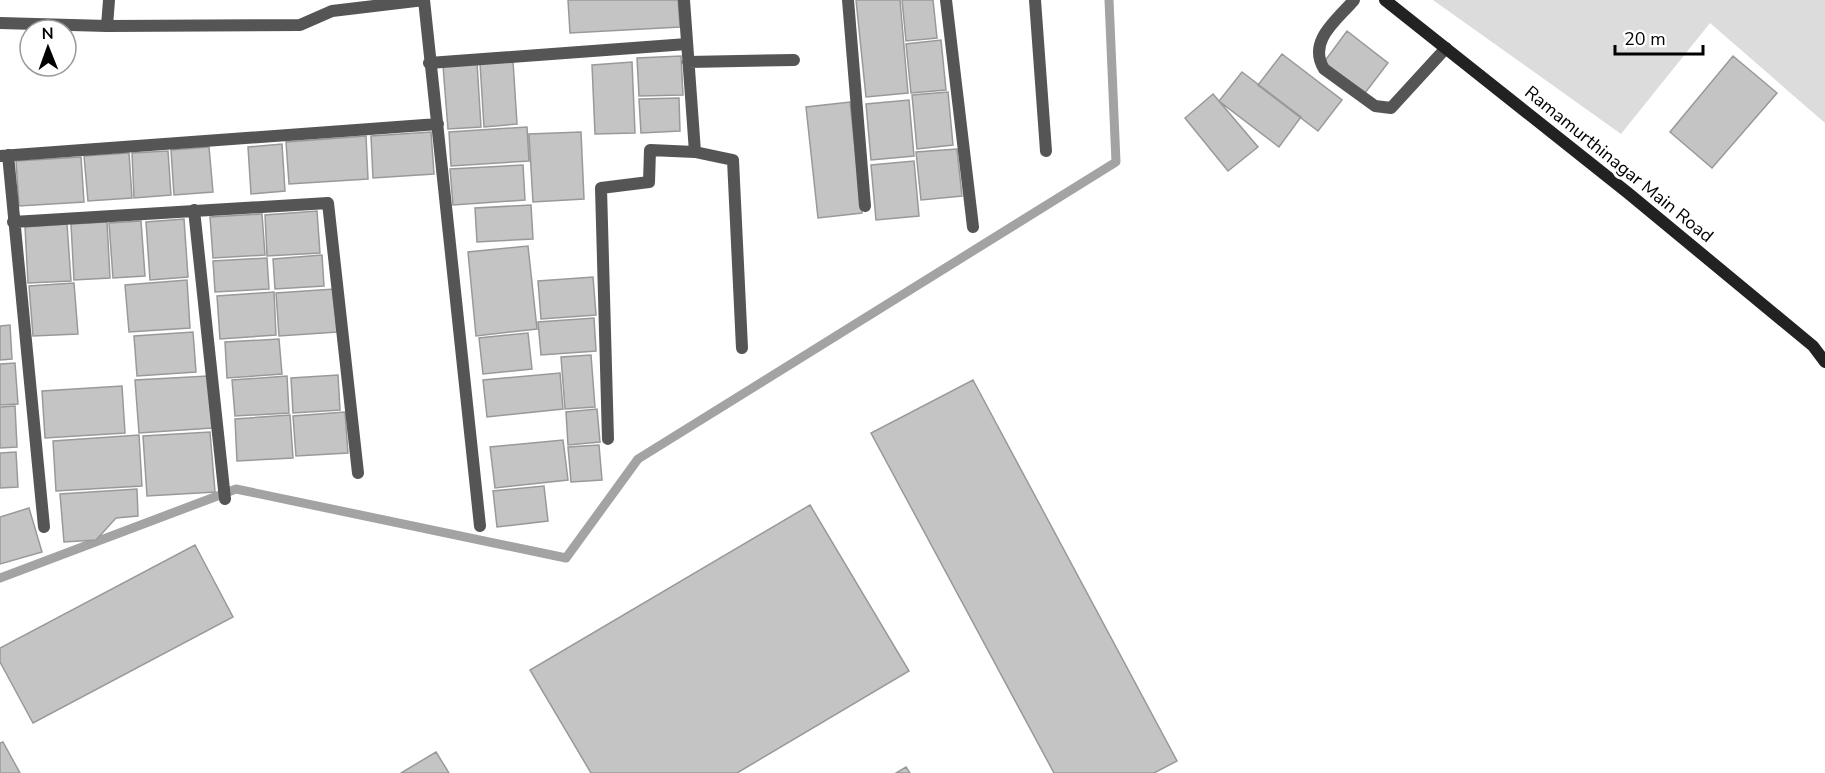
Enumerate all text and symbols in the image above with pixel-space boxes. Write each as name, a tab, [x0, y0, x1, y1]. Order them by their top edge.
north arrow	[18, 18, 78, 78]
scale bar	[1615, 18, 1704, 56]
text: N	[42, 23, 54, 45]
text: 20 m	[1624, 27, 1666, 51]
street label: Ramamurthinagar Main Road	[1520, 80, 1718, 248]

